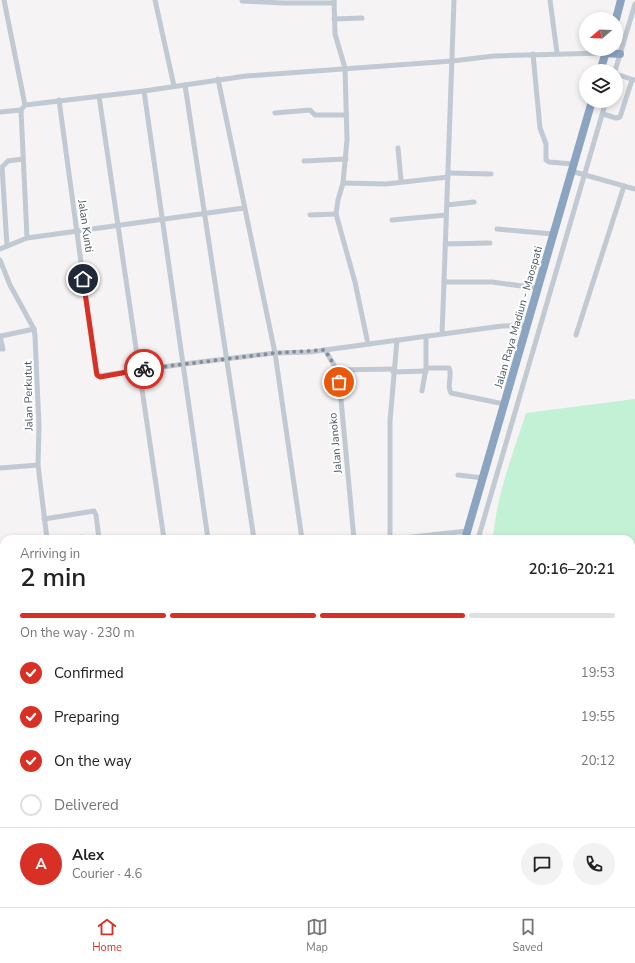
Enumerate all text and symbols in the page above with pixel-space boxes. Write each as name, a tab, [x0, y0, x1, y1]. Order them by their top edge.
north arrow	[579, 12, 623, 56]
map controls	[579, 12, 623, 108]
button: layers	[579, 64, 623, 108]
street label: Jalan Kunti	[74, 198, 97, 253]
street label: Jalan Raya Madiun - Maospati	[491, 244, 546, 391]
pin	[66, 262, 100, 296]
icon: home	[72, 268, 94, 290]
courier	[124, 349, 164, 389]
icon: bike	[133, 358, 155, 380]
street label: Jalan Perkutut	[20, 361, 37, 432]
pin	[322, 365, 356, 399]
icon: bag	[328, 371, 350, 393]
street label: Jalan Janoko	[325, 412, 346, 475]
text: Arriving in	[20, 545, 80, 563]
text: 20:16–20:21	[528, 559, 615, 579]
text: 2 min	[20, 560, 86, 595]
text: On the way · 230 m	[20, 624, 135, 642]
icon: check	[20, 662, 42, 684]
text: Confirmed	[54, 663, 124, 683]
text: 19:53	[581, 664, 615, 682]
icon: check	[20, 706, 42, 728]
text: Preparing	[54, 707, 119, 727]
text: 19:55	[581, 708, 615, 726]
icon: check	[20, 750, 42, 772]
text: On the way	[54, 751, 132, 771]
text: 20:12	[581, 752, 615, 770]
text: Delivered	[54, 795, 119, 815]
button: chat	[521, 843, 563, 885]
button: phone	[573, 843, 615, 885]
text: Alex	[72, 845, 104, 865]
text: A	[35, 854, 47, 874]
text: Courier · 4.6	[72, 865, 142, 883]
tab: Home	[92, 916, 122, 955]
tab: Map	[306, 916, 328, 955]
tab: Saved	[512, 916, 543, 955]

